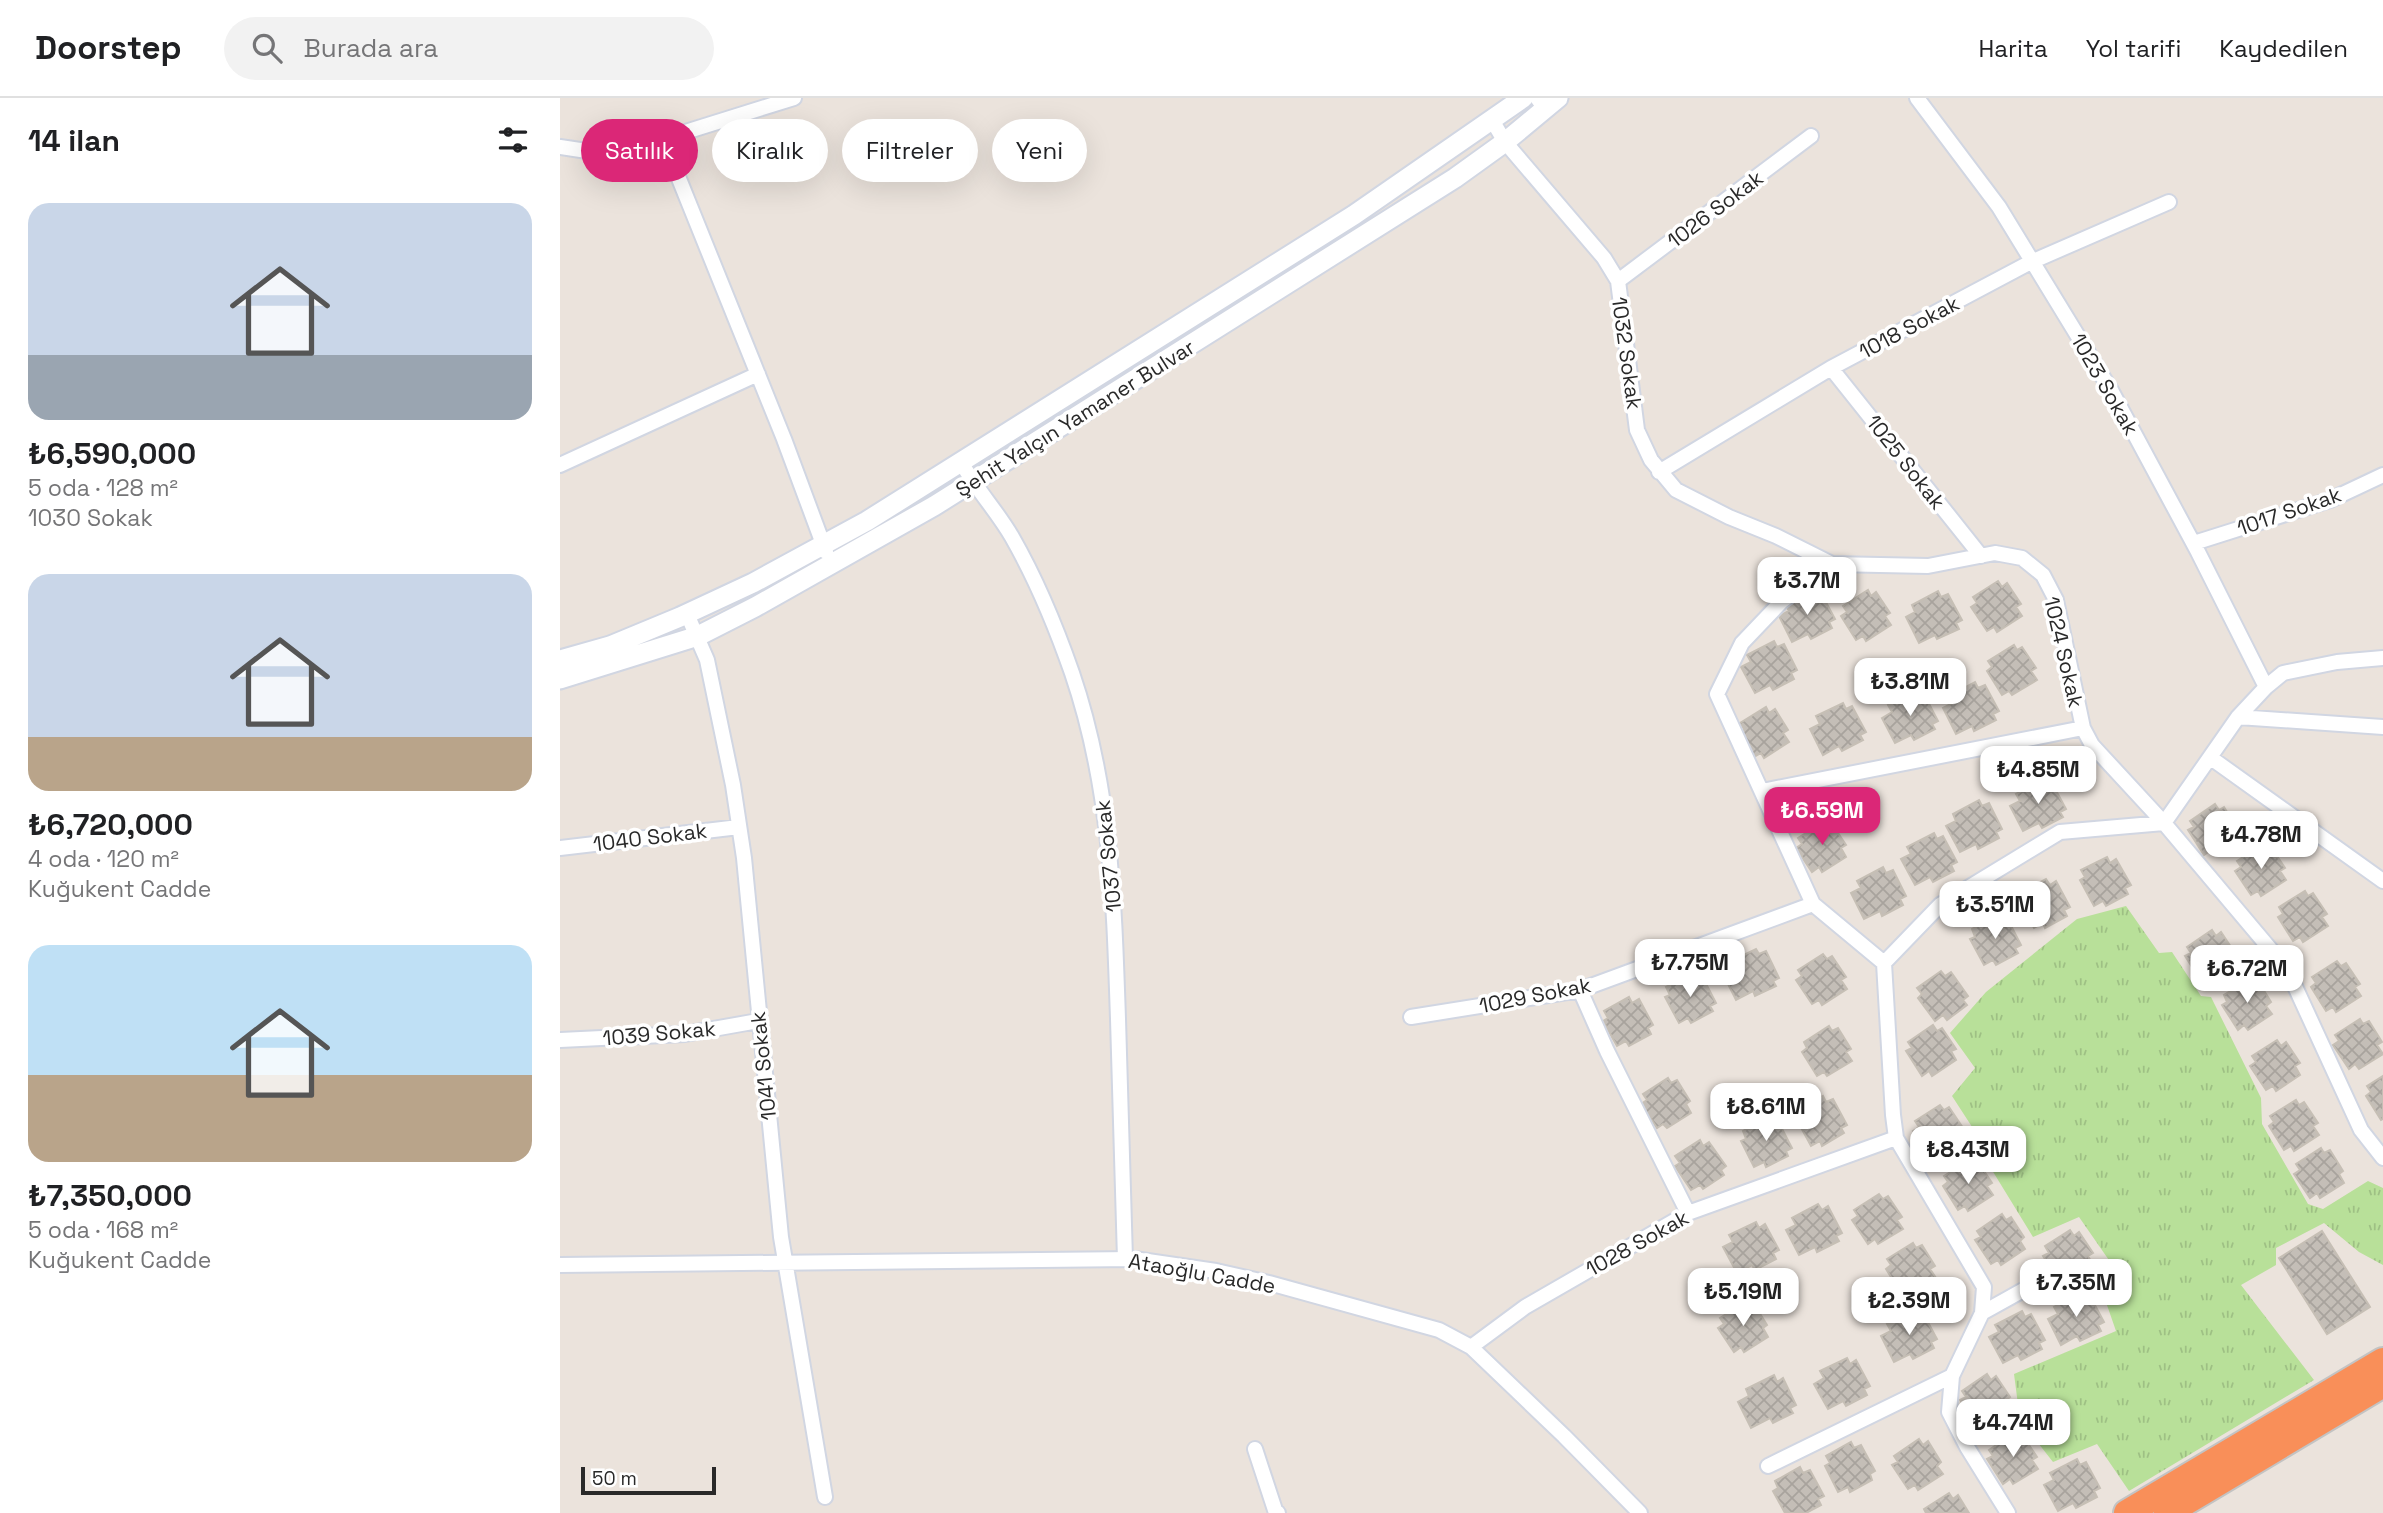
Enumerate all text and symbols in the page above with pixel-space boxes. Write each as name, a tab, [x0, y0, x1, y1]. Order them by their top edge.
search box	[224, 17, 714, 80]
text: Doorstep	[35, 27, 182, 69]
icon: search	[248, 29, 286, 67]
text: Burada ara	[304, 31, 438, 65]
text: Harita	[1978, 33, 2048, 64]
text: Yol tarifi	[2086, 33, 2181, 64]
text: Kaydedilen	[2219, 33, 2348, 64]
chip: Satılık	[581, 119, 698, 182]
chip: Kiralık	[712, 119, 828, 182]
chip: Filtreler	[842, 119, 978, 182]
chip: Yeni	[992, 119, 1087, 182]
text: 14 ilan	[28, 121, 120, 160]
icon: filters	[494, 121, 532, 159]
street label: 1026 Sokak	[1662, 164, 1768, 254]
icon: home	[217, 248, 343, 374]
street label: 1018 Sokak	[1854, 289, 1964, 365]
street label: 1032 Sokak	[1606, 295, 1648, 411]
street label: 1023 Sokak	[2065, 328, 2145, 440]
street label: Şehit Yalçın Yamaner Bulvar	[950, 333, 1200, 503]
street label: 1025 Sokak	[1861, 409, 1951, 515]
text: ₺6,590,000	[28, 434, 196, 473]
text: 5 oda · 128 m²	[28, 473, 178, 503]
street label: 1017 Sokak	[2233, 481, 2345, 541]
text: 1030 Sokak	[28, 503, 153, 533]
pin: ₺3.7M	[1758, 558, 1856, 617]
text: ₺3.7M	[1773, 565, 1841, 595]
street label: 1024 Sokak	[2038, 594, 2090, 710]
icon: home	[217, 619, 343, 745]
pin: ₺3.81M	[1853, 658, 1967, 718]
text: ₺3.81M	[1870, 666, 1950, 696]
pin: ₺4.85M	[1981, 746, 2095, 806]
text: ₺4.85M	[1996, 754, 2080, 784]
pin: ₺6.59M	[1765, 788, 1879, 847]
text: ₺6.59M	[1780, 795, 1864, 825]
street label: 1037 Sokak	[1089, 799, 1127, 913]
text: ₺6,720,000	[28, 805, 193, 844]
pin: ₺4.78M	[2204, 812, 2318, 871]
street label: 1040 Sokak	[592, 817, 708, 857]
text: ₺4.78M	[2220, 819, 2302, 849]
text: 4 oda · 120 m²	[28, 844, 179, 874]
text: Kuğukent Cadde	[28, 874, 211, 904]
pin: ₺3.51M	[1938, 882, 2052, 941]
text: ₺3.51M	[1955, 889, 2035, 919]
pin: ₺7.75M	[1633, 940, 1747, 999]
pin: ₺6.72M	[2190, 946, 2304, 1005]
text: ₺7.75M	[1651, 947, 1729, 977]
text: ₺6.72M	[2206, 953, 2288, 983]
street label: 1029 Sokak	[1477, 971, 1593, 1019]
icon: home	[217, 990, 343, 1116]
street label: 1041 Sokak	[744, 1010, 782, 1122]
street label: 1039 Sokak	[601, 1015, 717, 1051]
pin: ₺8.61M	[1709, 1084, 1823, 1143]
text: ₺8.61M	[1726, 1091, 1806, 1121]
pin: ₺8.43M	[1911, 1126, 2025, 1186]
text: ₺8.43M	[1926, 1134, 2010, 1164]
text: ₺7,350,000	[28, 1176, 192, 1215]
street label: 1028 Sokak	[1581, 1204, 1693, 1282]
text: 5 oda · 168 m²	[28, 1215, 178, 1245]
text: Kuğukent Cadde	[28, 1245, 211, 1275]
street label: Ataoğlu Cadde	[1126, 1247, 1278, 1299]
pin: ₺7.35M	[2019, 1260, 2133, 1319]
text: ₺7.35M	[2036, 1267, 2116, 1297]
pin: ₺5.19M	[1686, 1268, 1800, 1328]
text: ₺5.19M	[1704, 1276, 1782, 1306]
pin: ₺2.39M	[1852, 1278, 1966, 1337]
text: ₺2.39M	[1867, 1285, 1951, 1315]
pin: ₺4.74M	[1956, 1400, 2070, 1459]
text: ₺4.74M	[1972, 1407, 2054, 1437]
scale bar	[581, 1464, 716, 1496]
text: 50 m	[592, 1466, 637, 1491]

